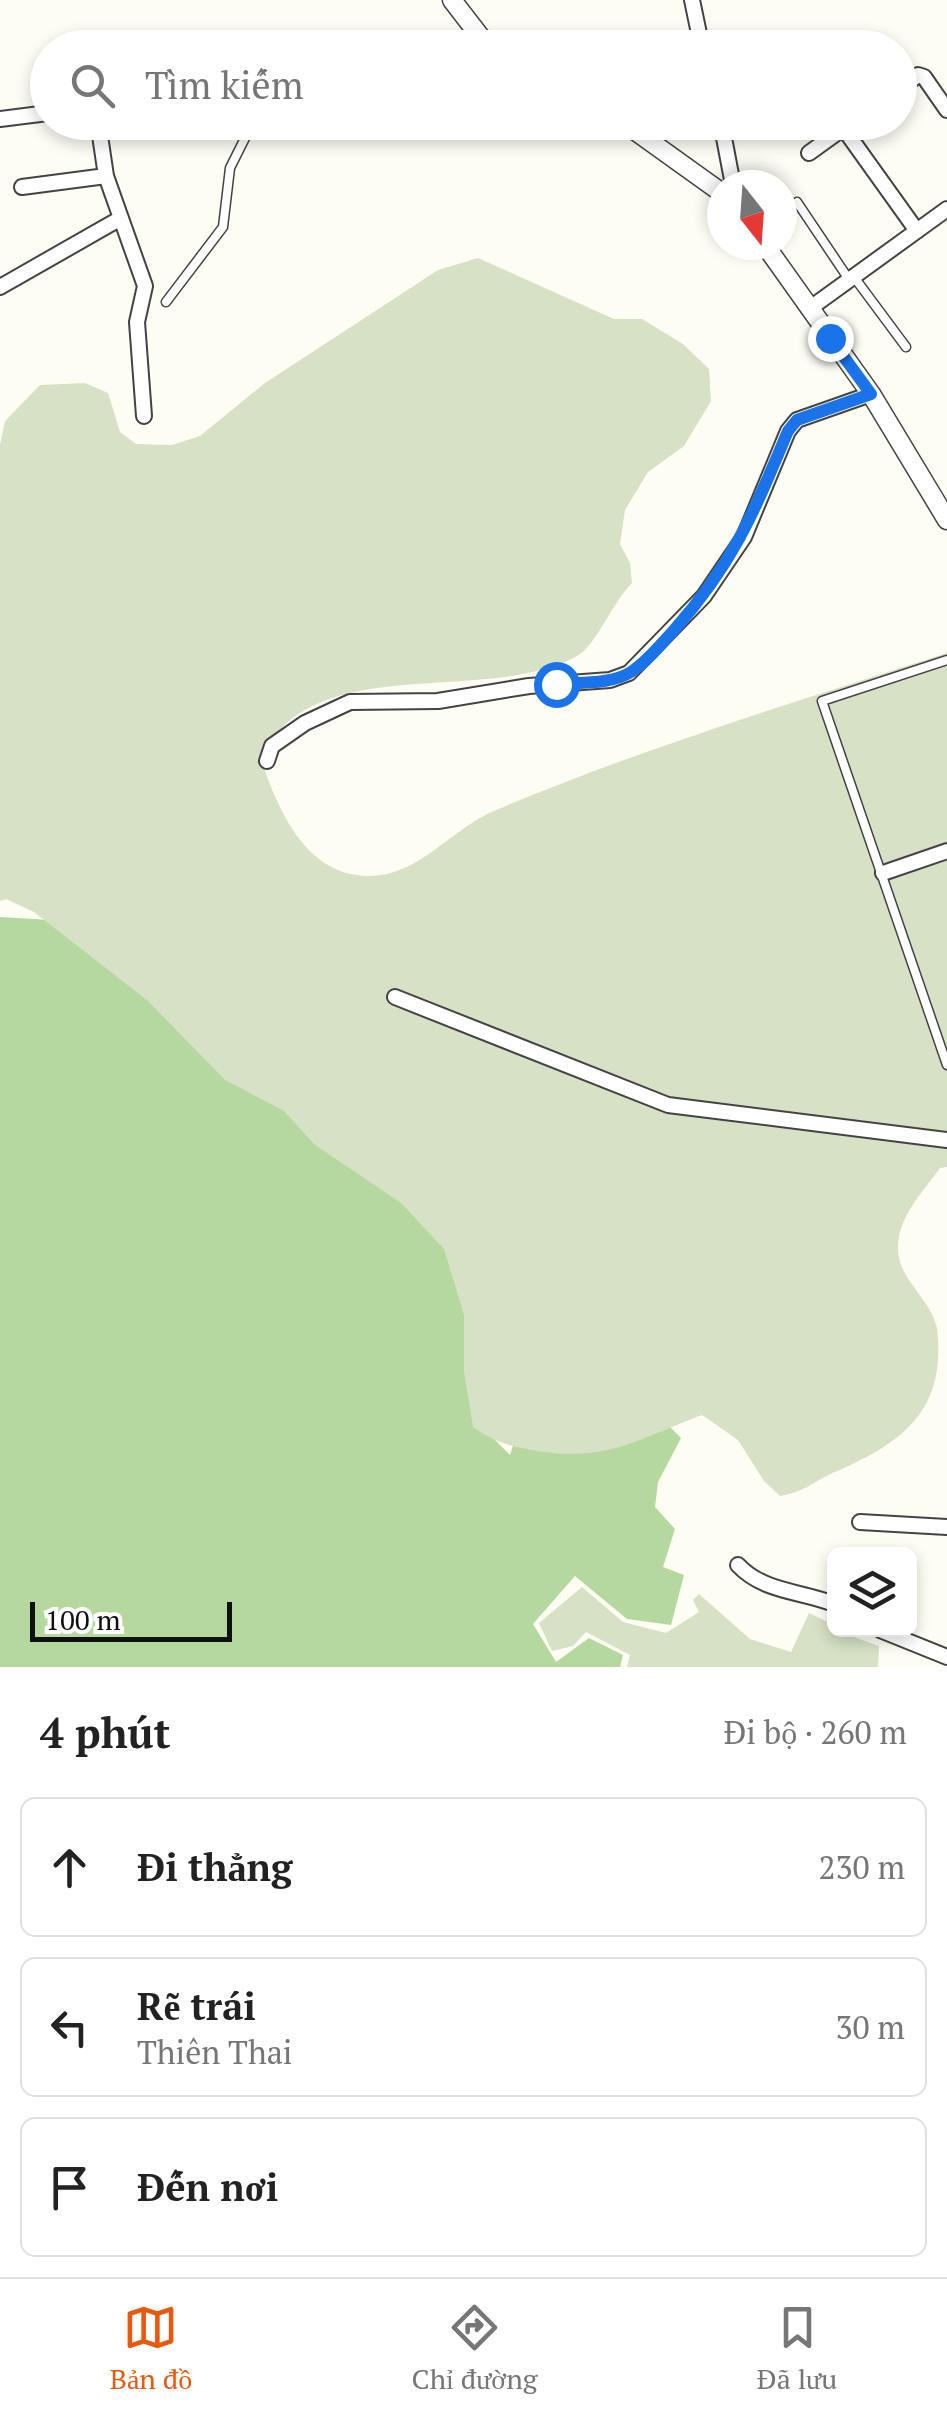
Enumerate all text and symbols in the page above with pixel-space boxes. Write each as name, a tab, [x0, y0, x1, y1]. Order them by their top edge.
search box	[30, 30, 917, 140]
icon: search	[65, 58, 120, 113]
text: Tìm kiếm	[145, 60, 303, 110]
north arrow	[707, 170, 797, 260]
route end	[808, 316, 854, 362]
route start	[534, 662, 580, 708]
map controls	[827, 1547, 917, 1637]
button: layers	[827, 1547, 917, 1637]
scale bar	[30, 1597, 232, 1642]
text: 100 m	[45, 1601, 121, 1638]
text: 4 phút	[40, 1704, 170, 1760]
text: Đi bộ · 260 m	[724, 1711, 907, 1753]
icon: ahead	[42, 1840, 97, 1895]
text: Đi thẳng	[137, 1842, 292, 1892]
text: 230 m	[818, 1846, 905, 1888]
text: Rẽ trái	[137, 1981, 256, 2031]
icon: left	[42, 2000, 97, 2055]
text: 30 m	[835, 2006, 905, 2048]
text: Thiên Thai	[137, 2031, 293, 2073]
icon: arrive	[42, 2160, 97, 2215]
text: Đến nơi	[137, 2162, 278, 2212]
tab: Bản đồ	[110, 2300, 192, 2397]
tab: Chỉ đường	[412, 2300, 538, 2397]
tab: Đã lưu	[757, 2300, 837, 2397]

